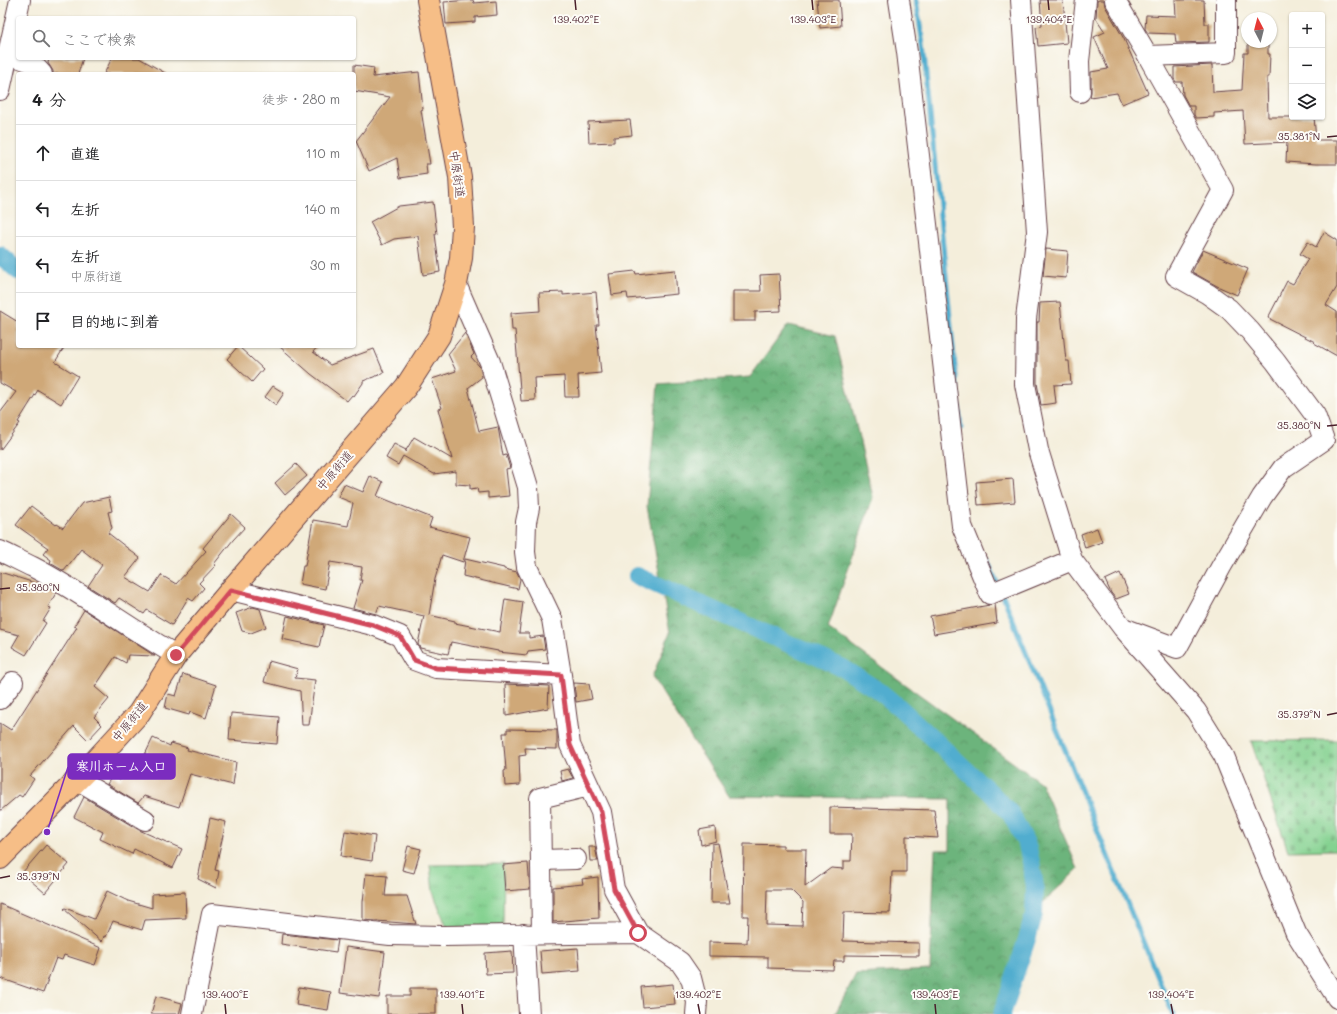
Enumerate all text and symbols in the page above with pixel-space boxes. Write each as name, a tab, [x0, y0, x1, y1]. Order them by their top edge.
text: 139.402°E	[553, 12, 599, 26]
text: 139.403°E	[790, 12, 837, 26]
text: 139.404°E	[1026, 12, 1073, 26]
north arrow	[1241, 12, 1277, 48]
map controls	[1289, 12, 1325, 120]
button: +	[1289, 12, 1325, 48]
search box	[16, 16, 356, 60]
icon: search	[30, 27, 52, 49]
text: ここで検索	[62, 29, 137, 49]
button: −	[1289, 48, 1325, 84]
button: layers	[1289, 84, 1325, 120]
text: 4 分	[32, 88, 66, 110]
text: 徒歩 · 280 m	[262, 90, 340, 107]
text: 35.381°N	[1278, 129, 1320, 143]
icon: ahead	[32, 142, 54, 164]
text: 直進	[70, 143, 100, 163]
text: 110 m	[306, 144, 340, 161]
street label: 中原街道	[447, 149, 469, 199]
icon: left	[32, 198, 54, 220]
text: 左折	[70, 199, 100, 219]
text: 140 m	[304, 200, 340, 217]
text: 左折	[70, 246, 100, 266]
icon: left	[32, 254, 54, 276]
text: 30 m	[310, 256, 340, 273]
text: 中原街道	[70, 267, 122, 284]
icon: arrive	[32, 310, 54, 332]
text: 目的地に到着	[70, 311, 160, 331]
text: 35.380°N	[1277, 418, 1321, 432]
street label: 中原街道	[312, 447, 356, 493]
text: 35.380°N	[16, 580, 60, 594]
route end	[167, 646, 185, 664]
street label: 中原街道	[108, 697, 150, 745]
text: 35.379°N	[1277, 707, 1321, 721]
callout: 寒川ホーム入口	[68, 754, 175, 779]
text: 寒川ホーム入口	[76, 757, 166, 774]
text: 35.379°N	[16, 869, 60, 883]
route start	[629, 924, 647, 942]
text: 139.400°E	[202, 987, 249, 1001]
text: 139.401°E	[439, 987, 485, 1001]
text: 139.402°E	[675, 987, 721, 1001]
text: 139.403°E	[912, 987, 959, 1001]
text: 139.404°E	[1148, 987, 1195, 1001]

